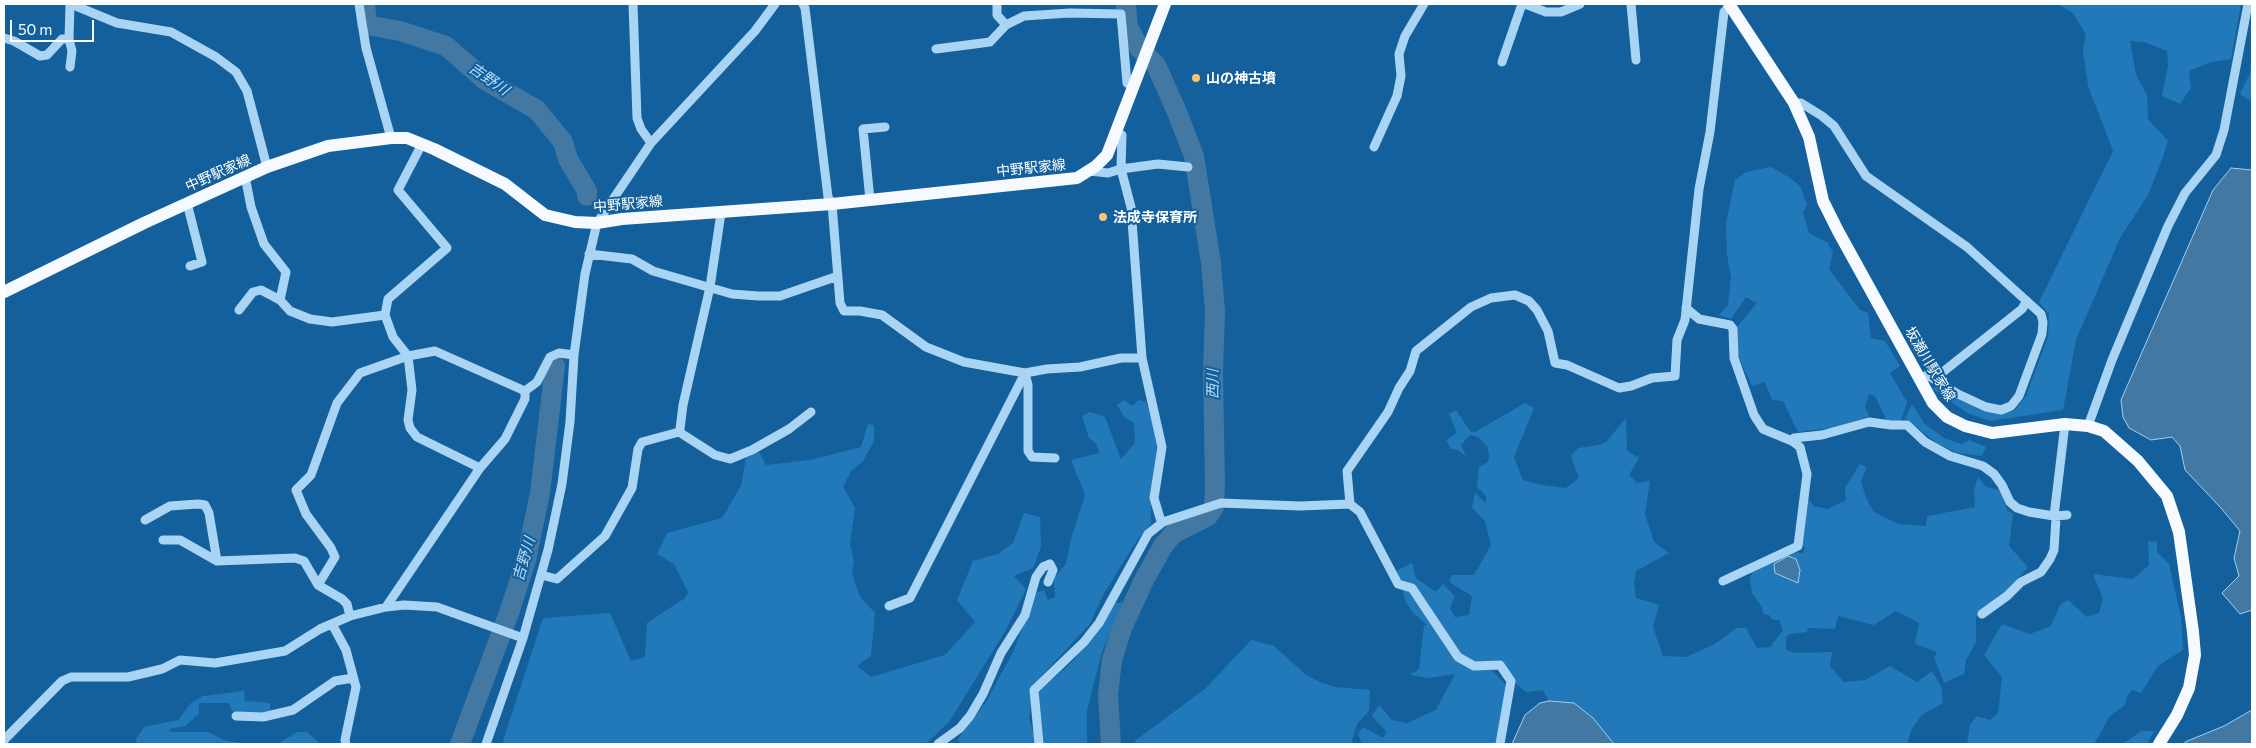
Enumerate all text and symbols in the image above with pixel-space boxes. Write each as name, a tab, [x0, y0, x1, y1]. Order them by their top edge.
scale bar	[12, 10, 96, 42]
text: 50 m	[18, 20, 52, 38]
water label: 吉野川	[465, 59, 513, 99]
place label: 山の神古墳	[1206, 70, 1276, 86]
marker: 山の神古墳	[1190, 72, 1202, 84]
street label: 中野駅家線	[183, 151, 253, 195]
street label: 中野駅家線	[995, 156, 1067, 180]
street label: 中野駅家線	[592, 193, 664, 215]
place label: 法成寺保育所	[1113, 209, 1197, 225]
marker: 法成寺保育所	[1097, 211, 1109, 223]
street label: 坂瀬川駅家線	[1901, 324, 1959, 404]
water label: 西川	[1204, 369, 1222, 399]
water label: 吉野川	[509, 535, 539, 583]

